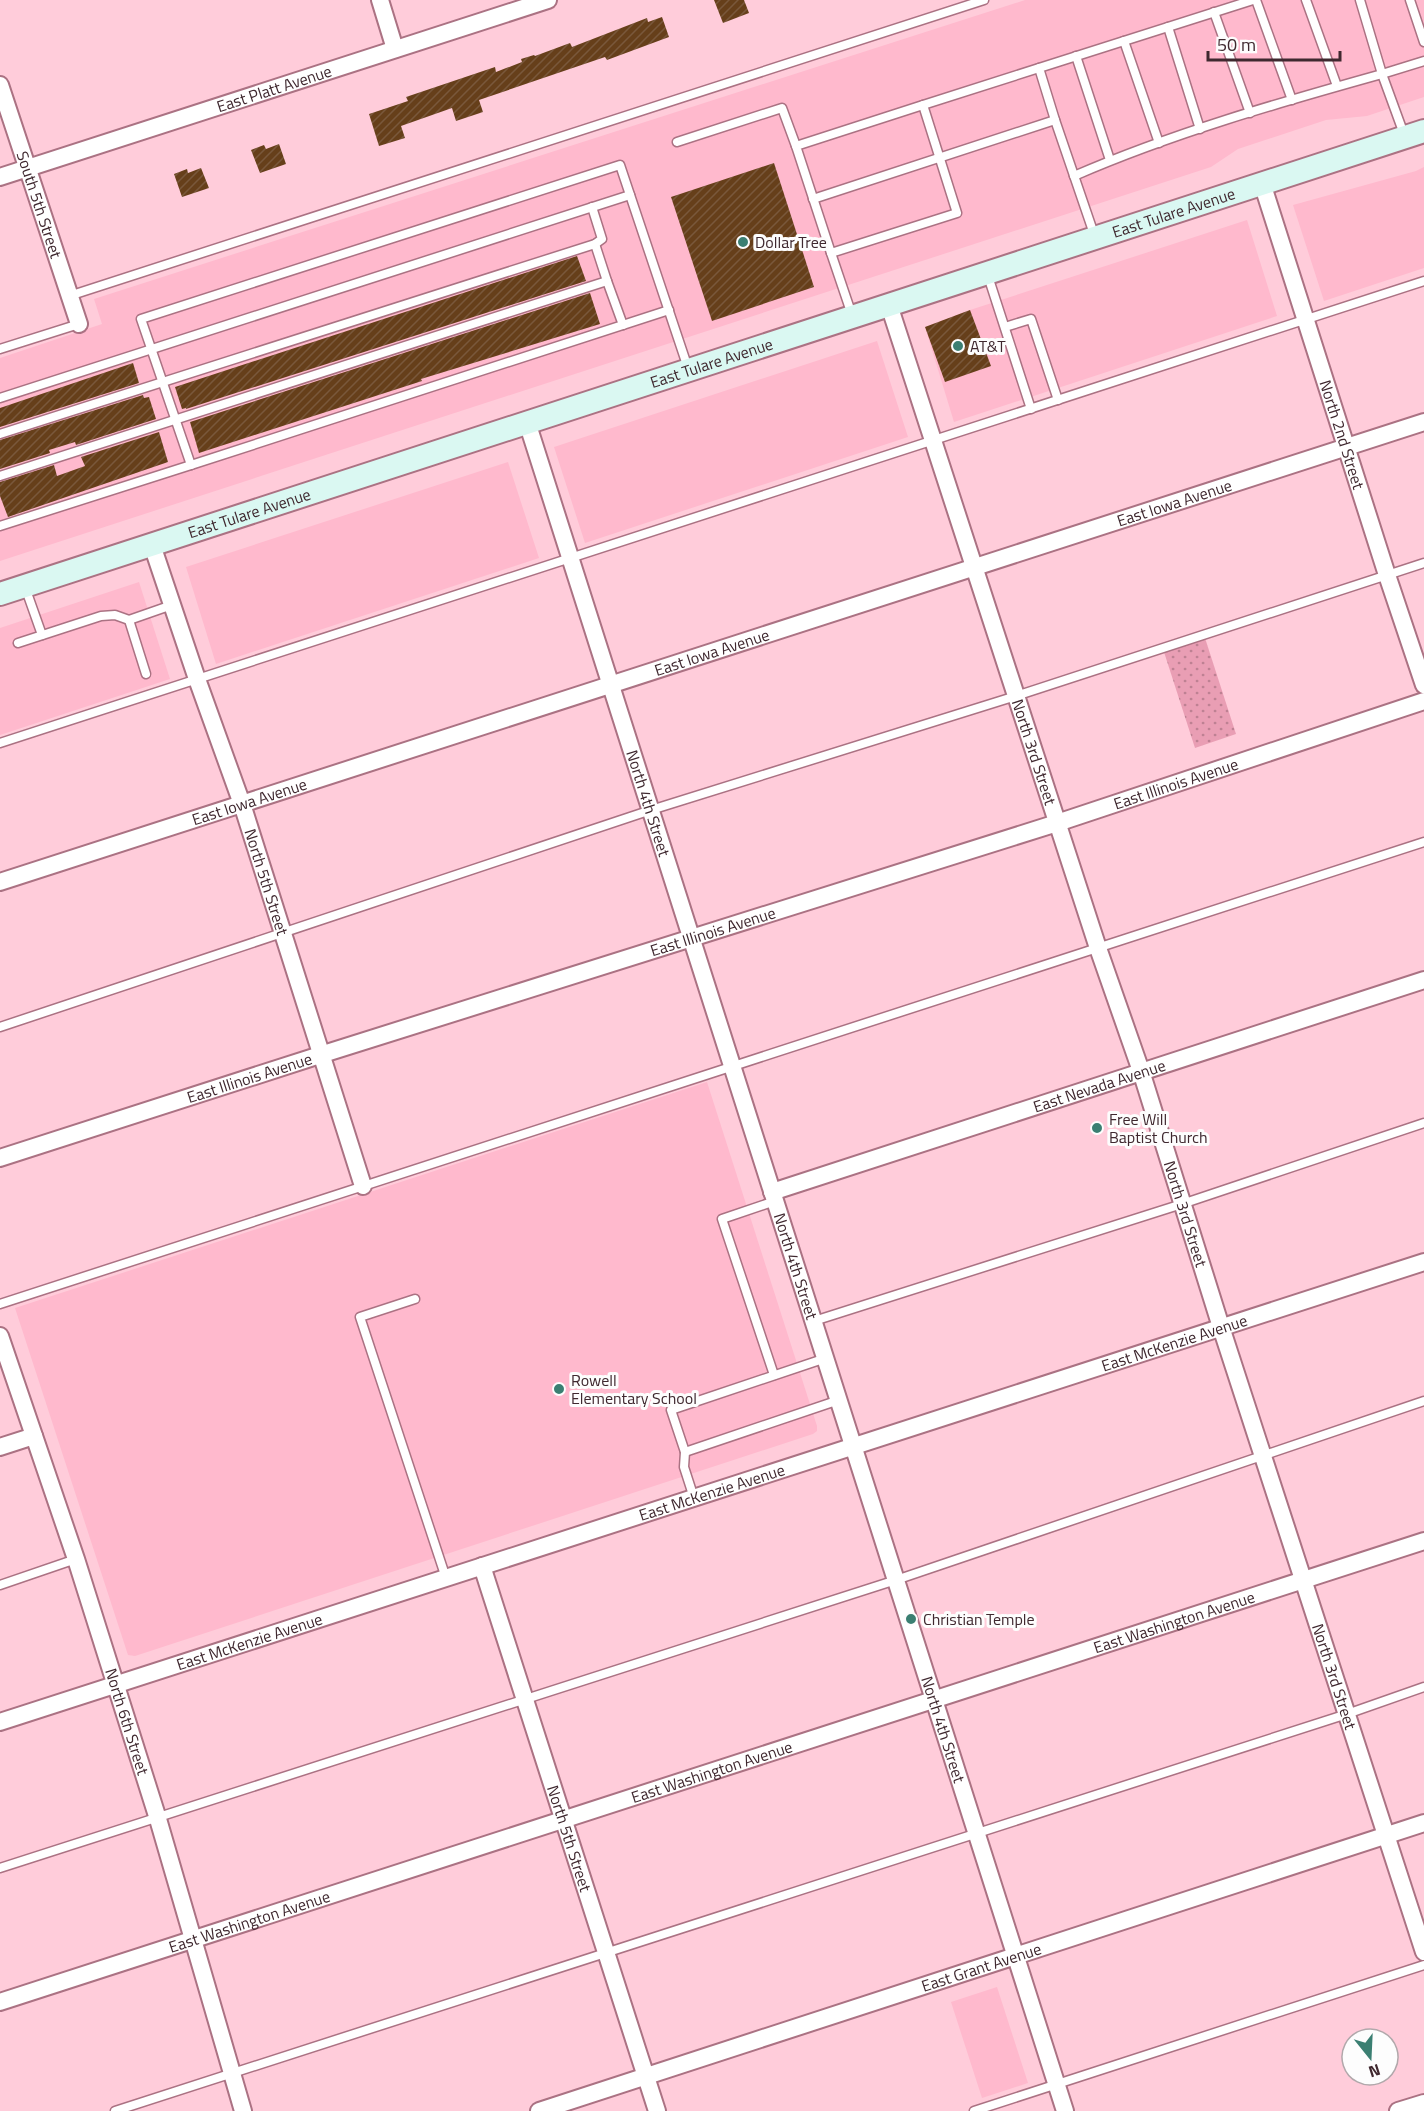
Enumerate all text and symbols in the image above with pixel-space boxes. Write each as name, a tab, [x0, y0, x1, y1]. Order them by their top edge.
scale bar	[1208, 24, 1340, 62]
text: 50 m	[1217, 31, 1256, 58]
street label: East Platt Avenue	[213, 59, 335, 118]
street label: South 5th Street	[11, 148, 69, 262]
street label: East Tulare Avenue	[1109, 181, 1238, 244]
place label: Dollar Tree	[755, 230, 827, 254]
marker: Dollar Tree	[736, 235, 750, 249]
street label: East Tulare Avenue	[647, 332, 776, 394]
place label: AT&T	[970, 334, 1006, 358]
marker: AT&T	[951, 339, 965, 353]
street label: North 2nd Street	[1314, 377, 1371, 493]
street label: East Iowa Avenue	[1114, 473, 1235, 532]
street label: East Tulare Avenue	[185, 482, 314, 544]
street label: East Iowa Avenue	[651, 622, 772, 682]
street label: North 3rd Street	[1006, 696, 1063, 808]
street label: North 4th Street	[620, 747, 677, 860]
street label: East Illinois Avenue	[1110, 752, 1241, 815]
street label: East Iowa Avenue	[189, 772, 310, 831]
street label: North 5th Street	[239, 826, 295, 939]
street label: East Illinois Avenue	[647, 900, 778, 962]
street label: East Illinois Avenue	[184, 1046, 315, 1109]
street label: East Nevada Avenue	[1030, 1053, 1168, 1118]
place label: Free Will Baptist Church	[1109, 1107, 1208, 1149]
marker: Free Will Baptist Church	[1090, 1121, 1104, 1135]
street label: North 3rd Street	[1158, 1158, 1214, 1270]
street label: North 4th Street	[768, 1210, 824, 1323]
street label: East McKenzie Avenue	[1098, 1308, 1250, 1377]
place label: Rowell Elementary School	[571, 1368, 697, 1410]
marker: Rowell Elementary School	[552, 1382, 566, 1396]
street label: East McKenzie Avenue	[636, 1457, 788, 1527]
street label: East Washington Avenue	[1090, 1585, 1258, 1659]
street label: East McKenzie Avenue	[173, 1607, 325, 1676]
place label: Christian Temple	[923, 1607, 1035, 1631]
marker: Christian Temple	[904, 1612, 918, 1626]
street label: North 3rd Street	[1306, 1620, 1363, 1733]
street label: North 6th Street	[99, 1665, 155, 1778]
street label: North 4th Street	[915, 1673, 972, 1786]
street label: East Washington Avenue	[628, 1734, 795, 1809]
street label: North 5th Street	[541, 1782, 598, 1895]
street label: East Washington Avenue	[166, 1884, 333, 1959]
street label: East Grant Avenue	[918, 1936, 1044, 1998]
north arrow	[1340, 2027, 1400, 2087]
text: N	[1366, 2058, 1384, 2084]

